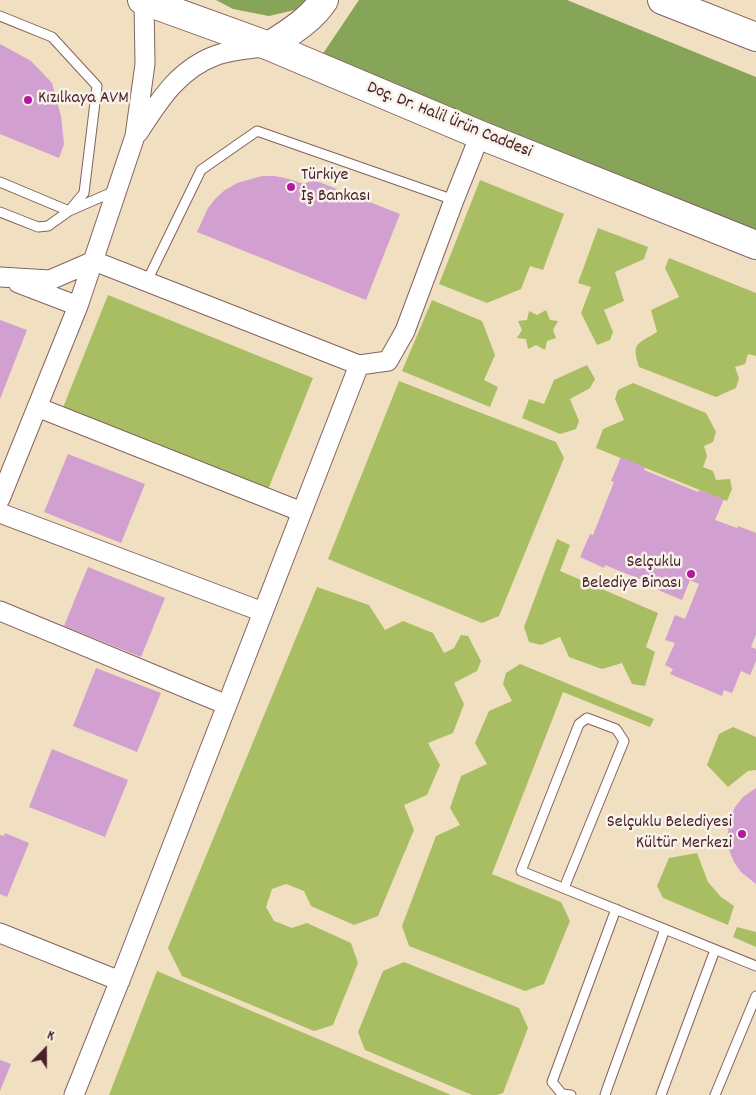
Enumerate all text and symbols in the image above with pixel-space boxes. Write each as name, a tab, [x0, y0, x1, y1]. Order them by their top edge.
street label: Doç. Dr. Halil Ürün Caddesi	[363, 78, 535, 164]
place label: Kızılkaya AVM	[38, 89, 129, 111]
marker: Kızılkaya AVM	[22, 94, 34, 106]
place label: Türkiye İş Bankası	[301, 166, 370, 208]
marker: Türkiye İş Bankası	[285, 181, 297, 193]
place label: Selçuklu Belediye Binası	[582, 553, 681, 596]
marker: Selçuklu Belediye Binası	[685, 568, 697, 580]
place label: Selçuklu Belediyesi Kültür Merkezi	[607, 813, 732, 856]
marker: Selçuklu Belediyesi Kültür Merkezi	[736, 828, 748, 840]
north arrow	[20, 1025, 70, 1075]
text: K	[44, 1026, 57, 1047]

